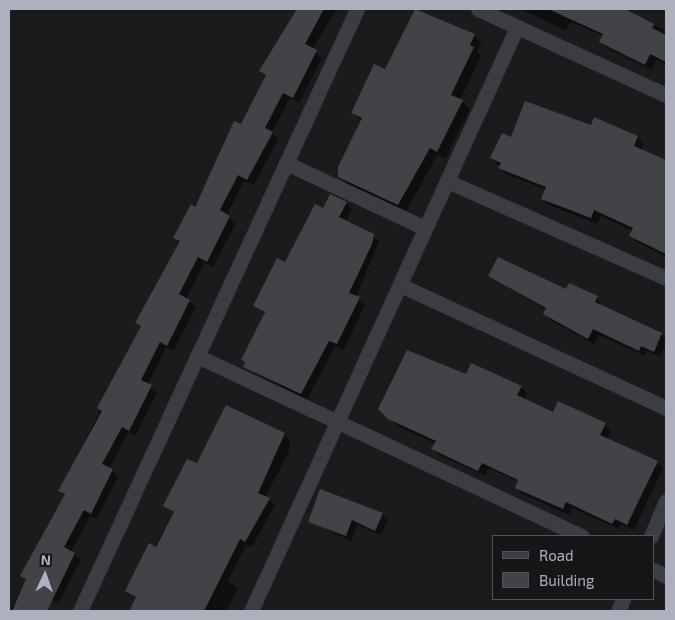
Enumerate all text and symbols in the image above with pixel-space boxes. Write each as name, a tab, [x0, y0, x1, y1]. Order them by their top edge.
legend	[492, 535, 655, 600]
text: Road	[539, 546, 574, 564]
north arrow	[20, 550, 70, 600]
text: N	[40, 551, 51, 568]
text: Building	[539, 571, 594, 589]

